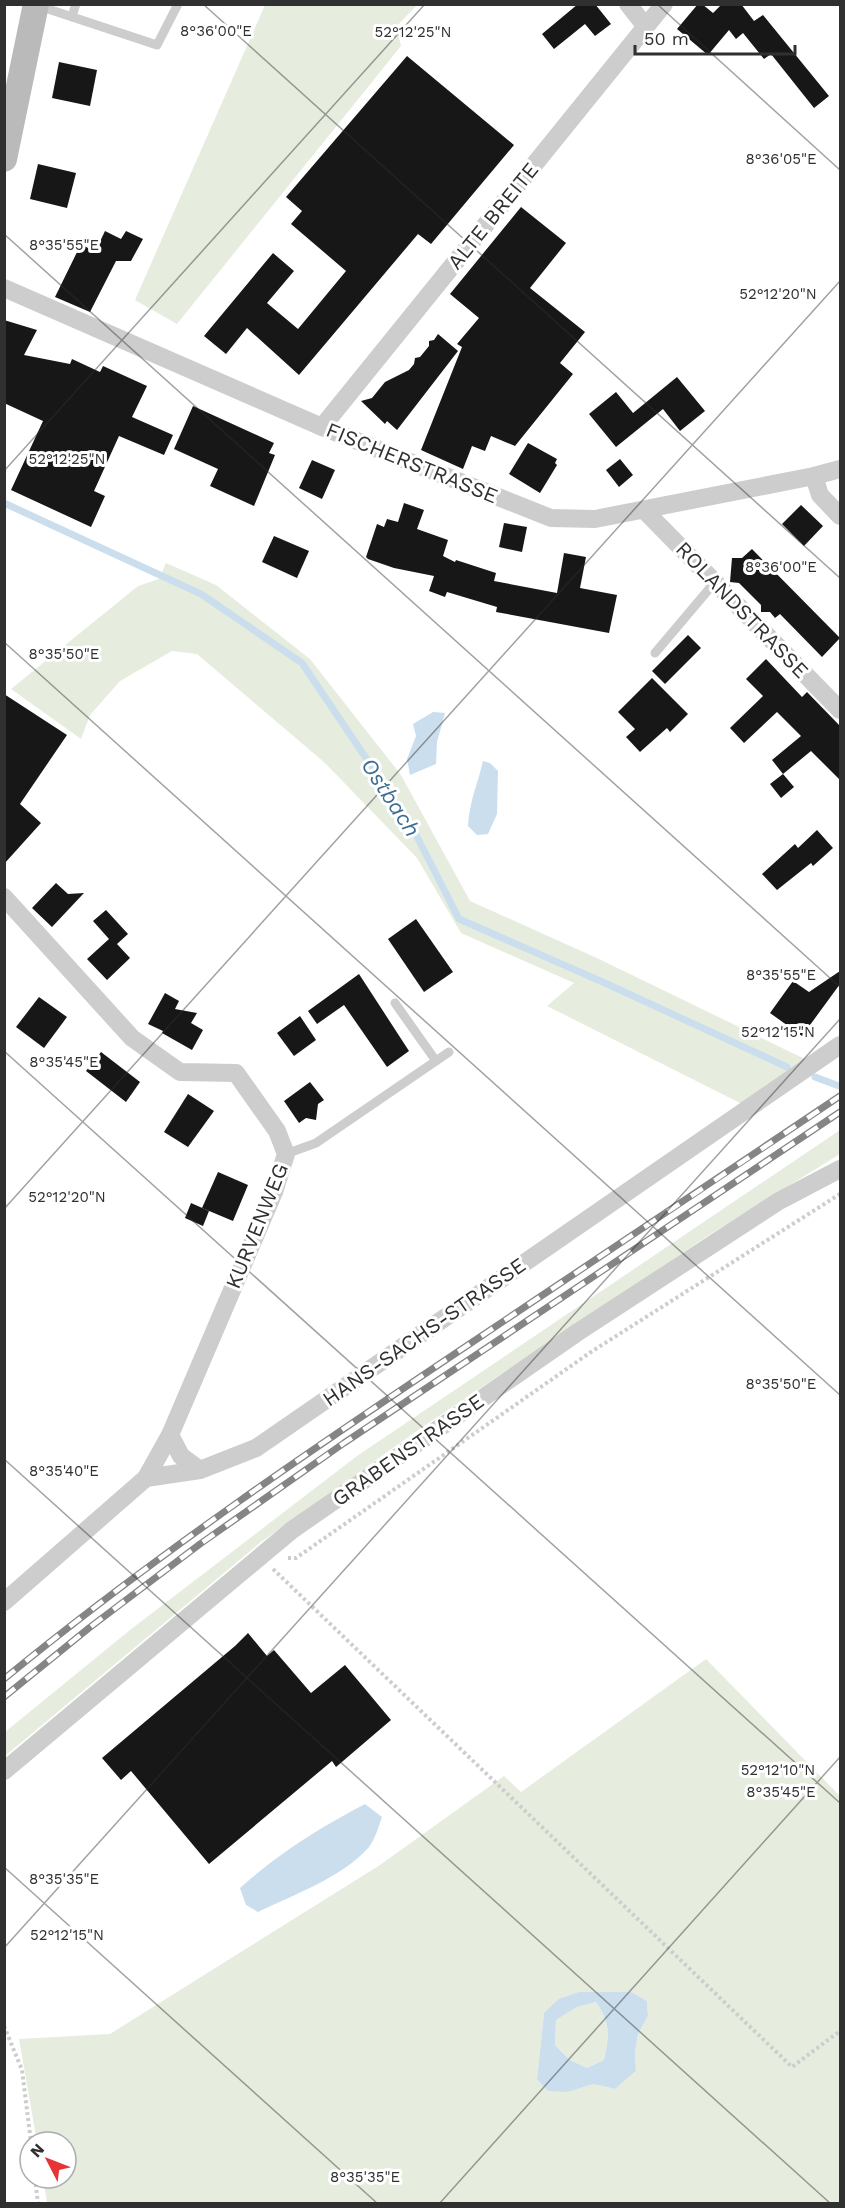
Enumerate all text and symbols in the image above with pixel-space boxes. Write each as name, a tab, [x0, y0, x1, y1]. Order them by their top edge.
scale bar	[635, 18, 796, 56]
text: 8°36'00"E	[180, 22, 252, 40]
text: 52°12'25"N	[374, 23, 452, 41]
text: 50 m	[644, 28, 689, 49]
text: 8°36'05"E	[745, 150, 817, 168]
street label: ALTE BREITE	[442, 157, 543, 274]
text: 8°35'55"E	[29, 236, 99, 254]
text: 52°12'20"N	[739, 285, 817, 303]
street label: FISCHERSTRASSE	[323, 417, 502, 508]
text: 52°12'25"N	[28, 450, 106, 468]
street label: ROLANDSTRASSE	[671, 536, 814, 683]
text: 8°36'00"E	[745, 558, 817, 576]
text: 8°35'50"E	[29, 645, 99, 663]
water label: Ostbach	[356, 753, 425, 841]
text: 8°35'55"E	[746, 966, 816, 984]
text: 52°12'15"N	[741, 1023, 815, 1041]
text: 8°35'45"E	[29, 1053, 99, 1071]
street label: KURVENWEG	[220, 1159, 293, 1292]
text: 52°12'20"N	[28, 1188, 106, 1206]
street label: HANS-SACHS-STRASSE	[317, 1252, 530, 1411]
text: 8°35'50"E	[746, 1375, 816, 1393]
street label: GRABENSTRASSE	[327, 1388, 488, 1511]
text: 8°35'40"E	[29, 1462, 99, 1480]
text: 52°12'10"N	[741, 1761, 815, 1779]
text: 8°35'45"E	[746, 1783, 816, 1801]
text: 8°35'35"E	[29, 1870, 99, 1888]
text: 52°12'15"N	[30, 1926, 104, 1944]
north arrow	[18, 2130, 78, 2190]
text: N	[26, 2140, 48, 2161]
text: 8°35'35"E	[330, 2168, 400, 2186]

